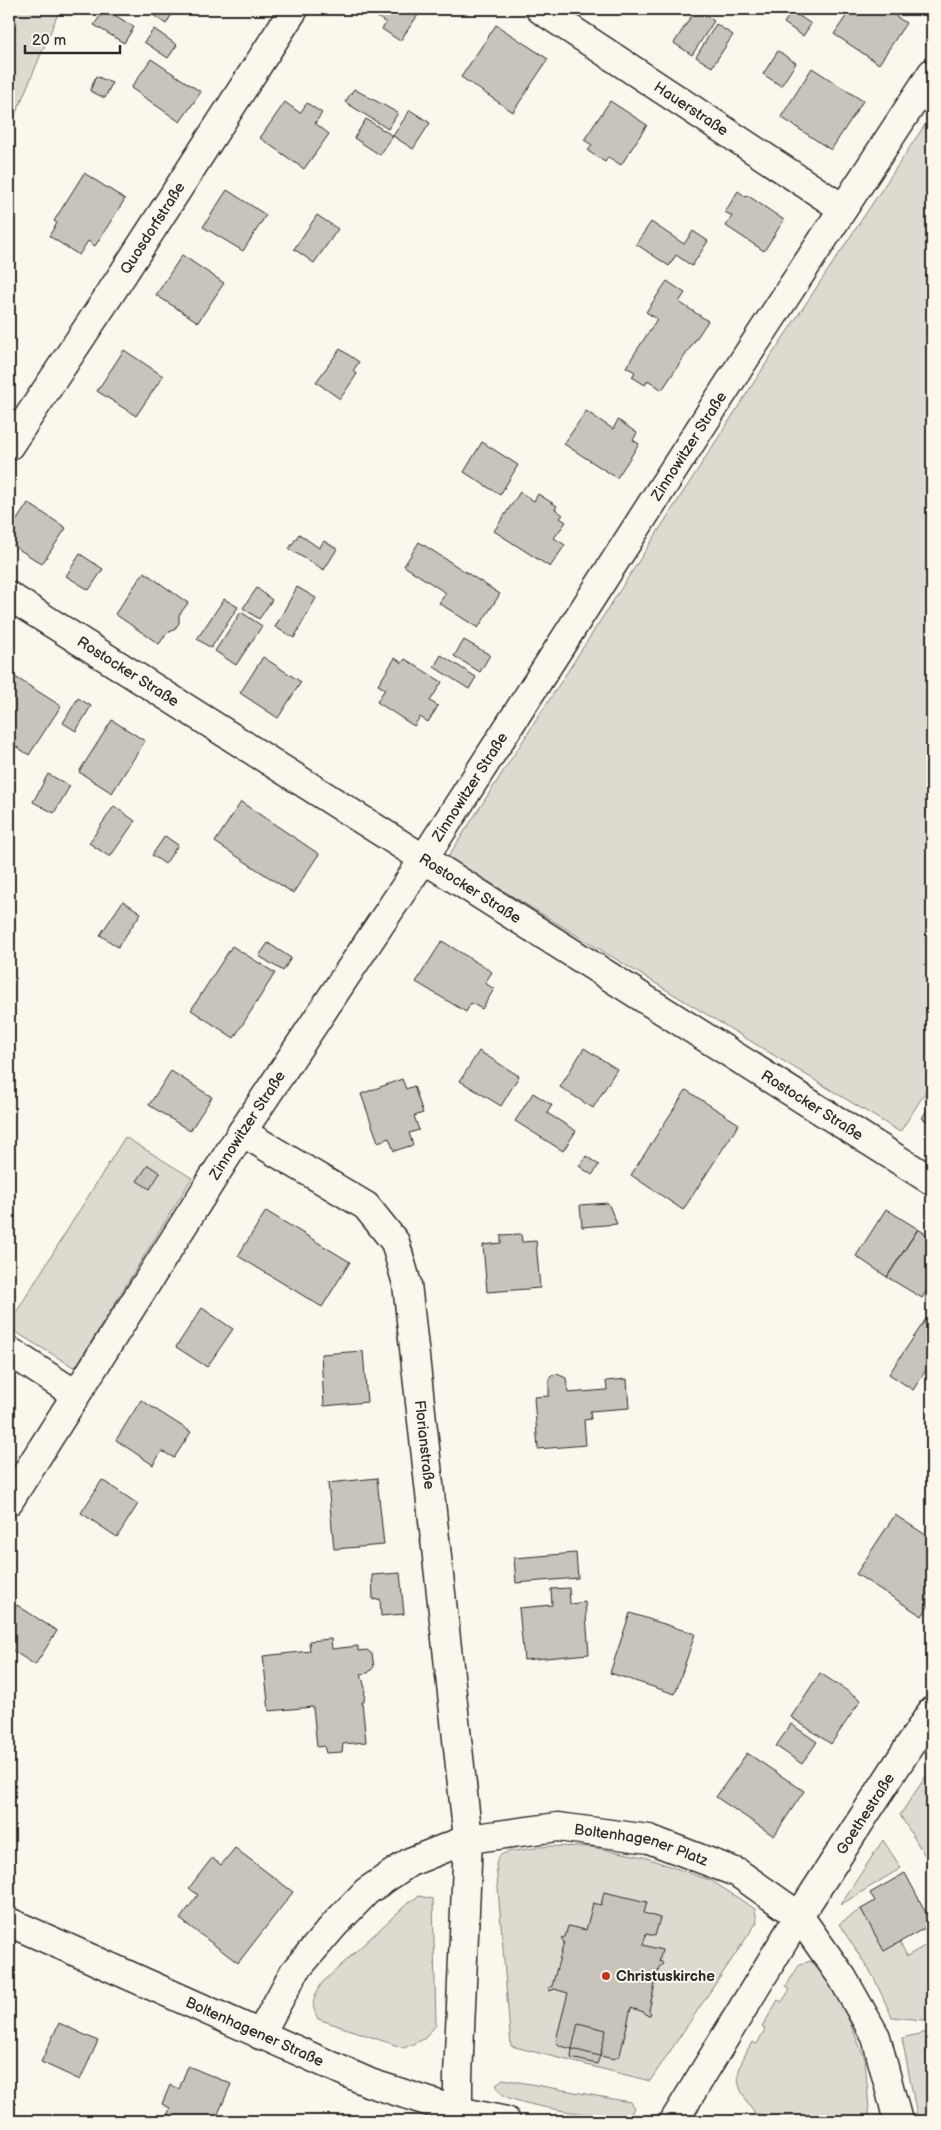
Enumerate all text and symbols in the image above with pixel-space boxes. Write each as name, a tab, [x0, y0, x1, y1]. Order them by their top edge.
scale bar	[25, 22, 120, 54]
text: 20 m	[32, 31, 66, 50]
street label: Hauerstraße	[650, 78, 732, 140]
street label: Quosdorfstraße	[116, 179, 190, 278]
street label: Zinnowitzer Straße	[647, 388, 731, 505]
street label: Rostocker Straße	[73, 633, 182, 711]
street label: Zinnowitzer Straße	[428, 729, 512, 846]
street label: Rostocker Straße	[415, 849, 525, 928]
street label: Rostocker Straße	[757, 1066, 867, 1145]
street label: Zinnowitzer Straße	[205, 1067, 290, 1184]
street label: Florianstraße	[410, 1399, 439, 1490]
street label: Goethestraße	[832, 1770, 899, 1858]
street label: Boltenhagener Platz	[573, 1820, 711, 1871]
place label: Christuskirche	[616, 1967, 715, 1986]
marker: Christuskirche	[600, 1970, 612, 1982]
street label: Boltenhagener Straße	[182, 1993, 327, 2071]

